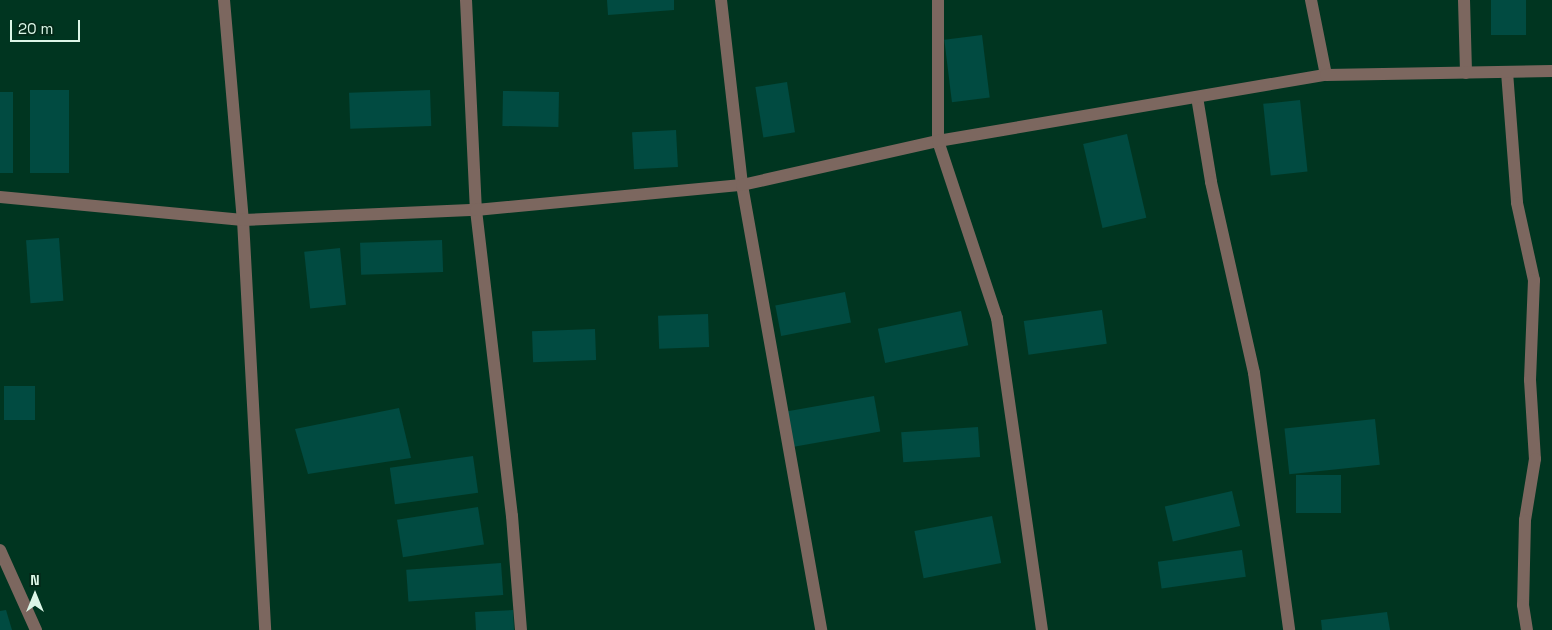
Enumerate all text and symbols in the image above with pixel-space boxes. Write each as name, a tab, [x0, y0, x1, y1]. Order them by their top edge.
scale bar	[12, 10, 82, 42]
text: 20 m	[18, 19, 53, 38]
north arrow	[10, 570, 60, 620]
text: N	[30, 571, 40, 589]

